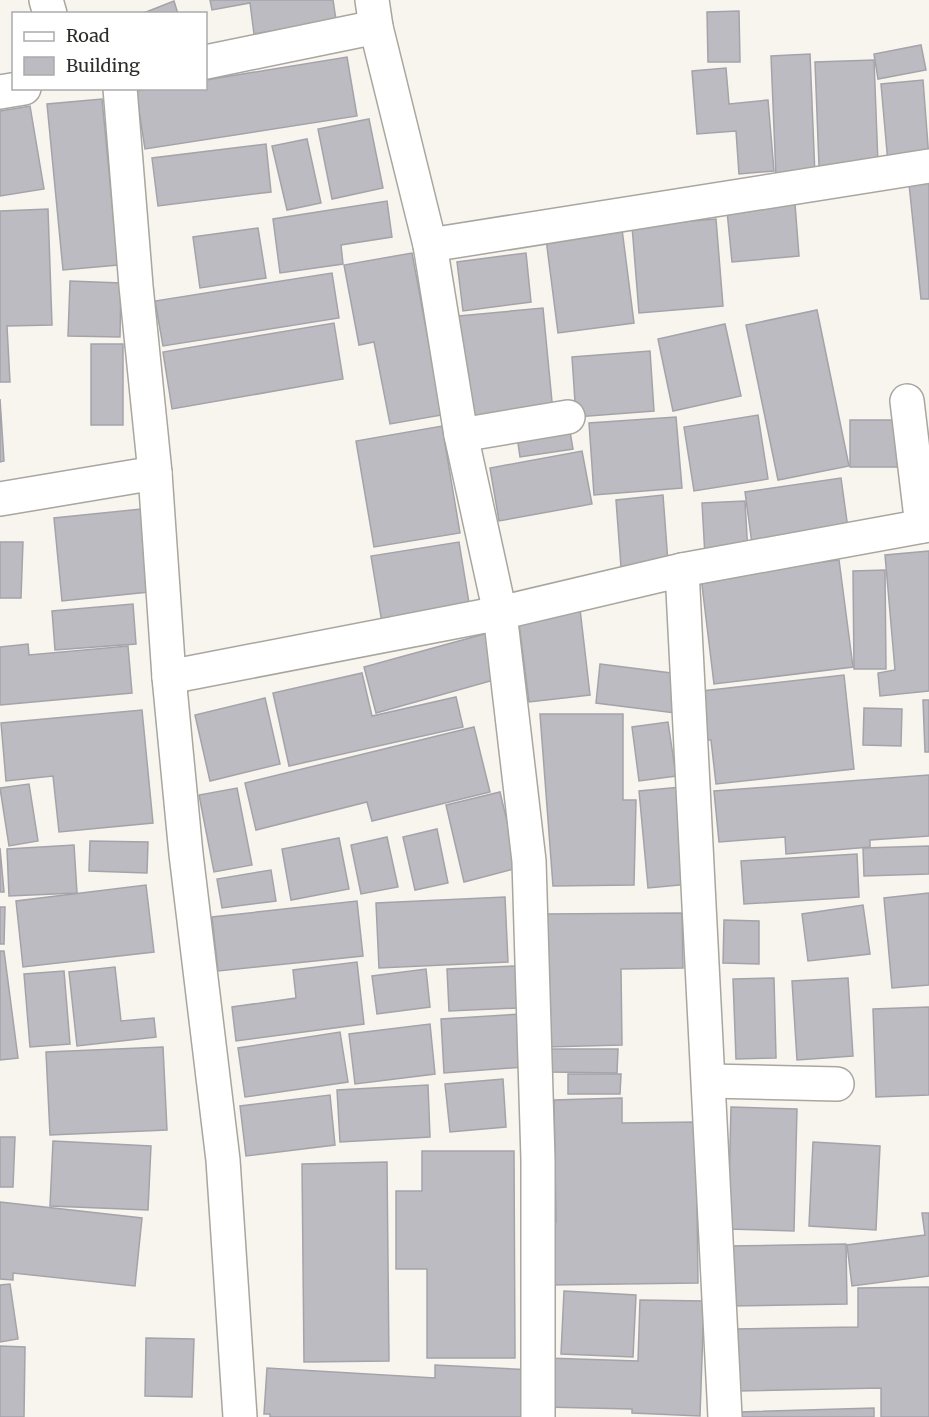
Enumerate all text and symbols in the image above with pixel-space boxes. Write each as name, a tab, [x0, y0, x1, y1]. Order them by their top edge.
legend	[12, 12, 207, 90]
text: Road	[66, 24, 110, 47]
text: Building	[66, 54, 140, 77]

